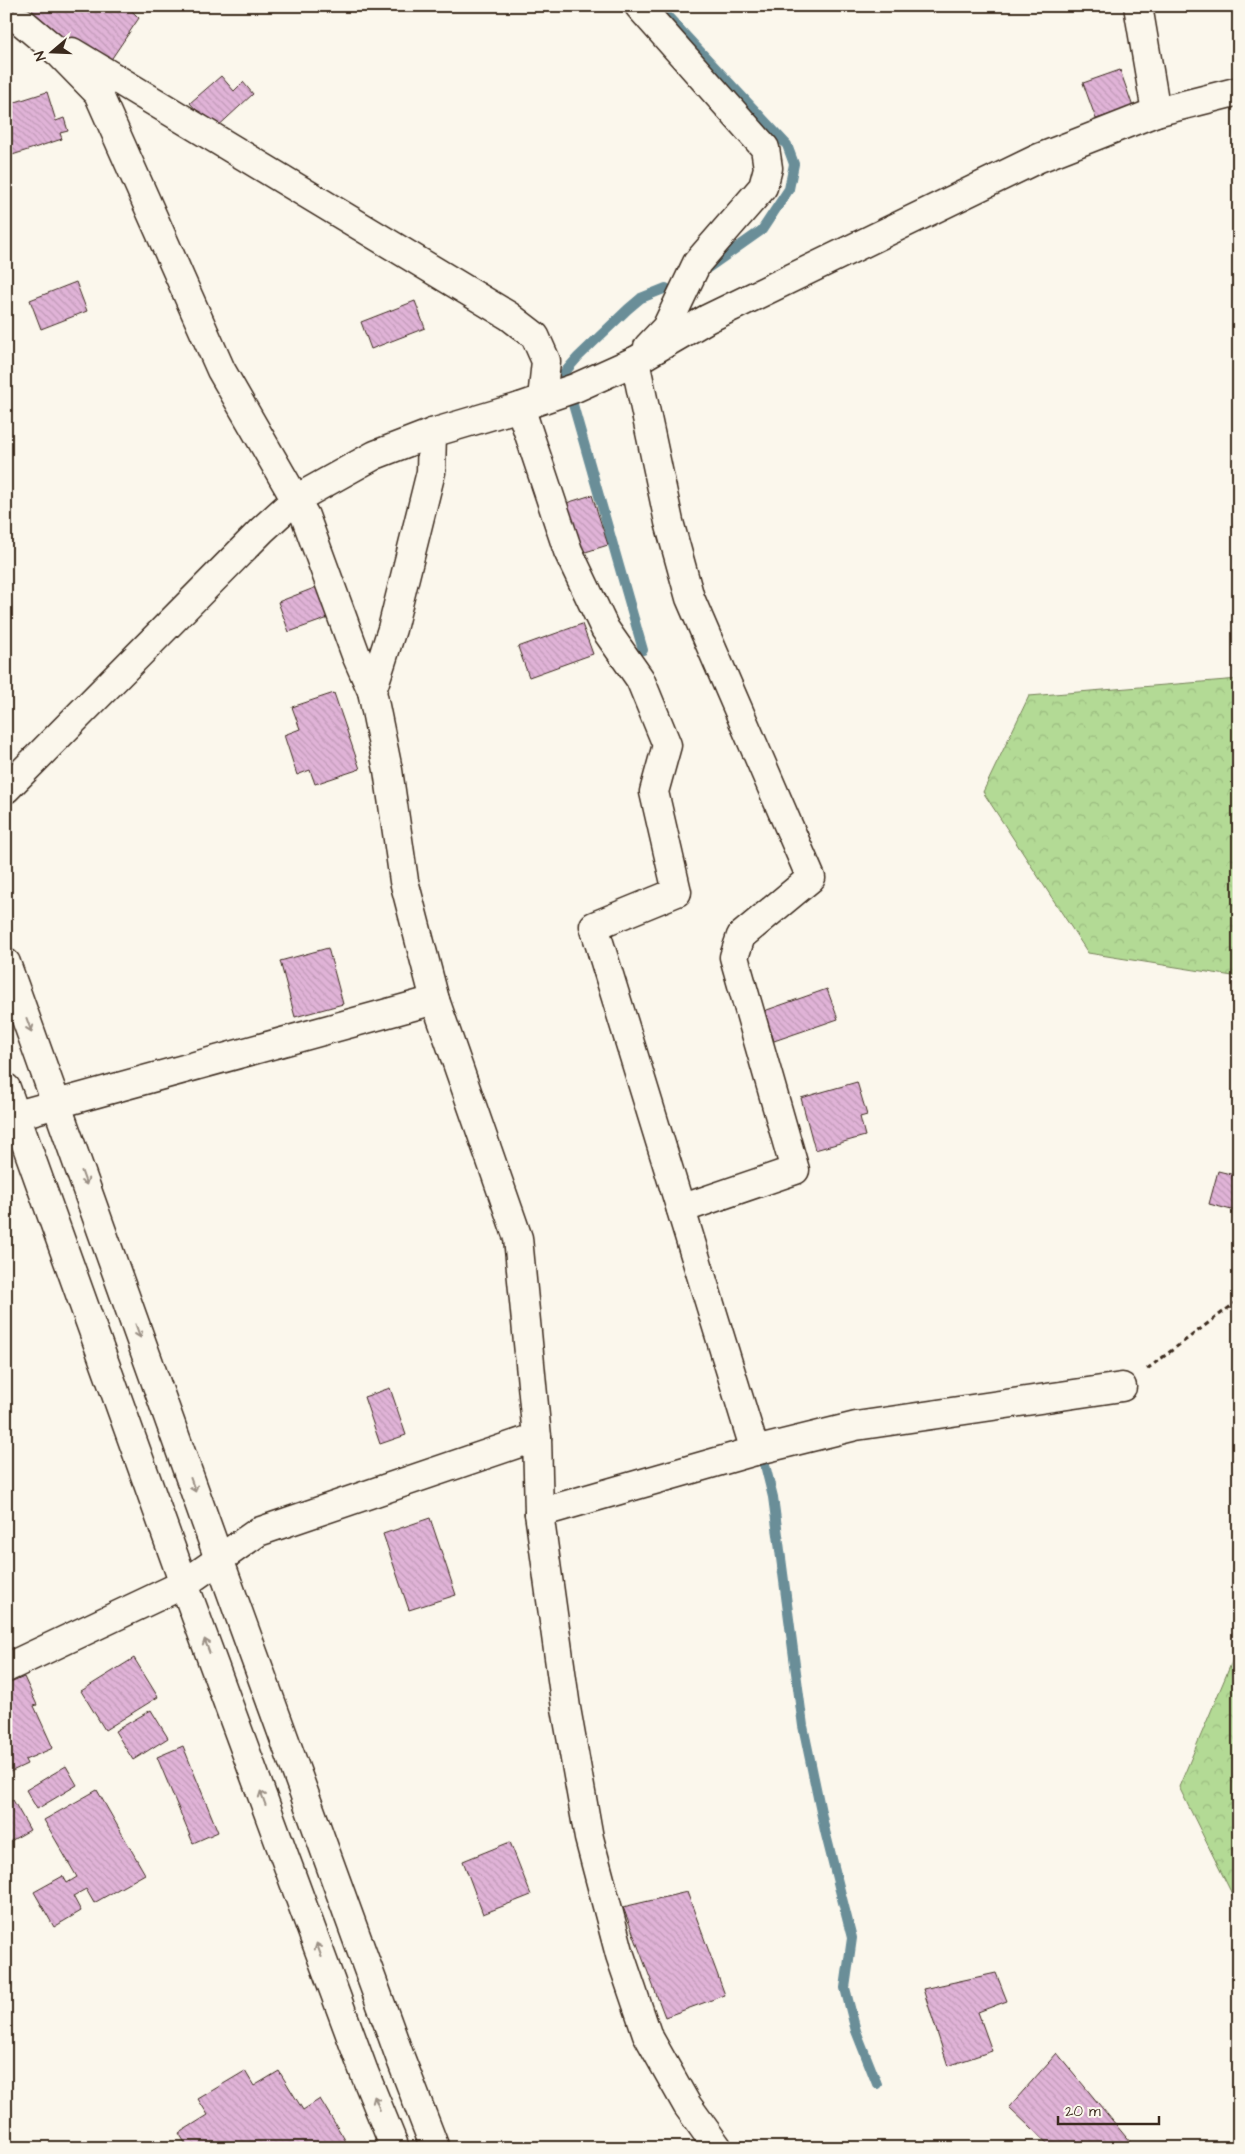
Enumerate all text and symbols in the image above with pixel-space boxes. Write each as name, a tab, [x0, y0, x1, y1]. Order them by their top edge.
north arrow	[28, 28, 78, 78]
text: N	[30, 48, 52, 63]
one-way arrow	[25, 1017, 34, 1033]
one-way arrow	[80, 1170, 89, 1186]
one-way arrow	[134, 1323, 143, 1339]
one-way arrow	[189, 1476, 198, 1492]
one-way arrow	[202, 1638, 211, 1654]
one-way arrow	[258, 1791, 267, 1806]
one-way arrow	[314, 1943, 323, 1959]
scale bar	[1058, 2094, 1159, 2126]
one-way arrow	[371, 2095, 380, 2110]
text: 20 m	[1065, 2101, 1101, 2122]

